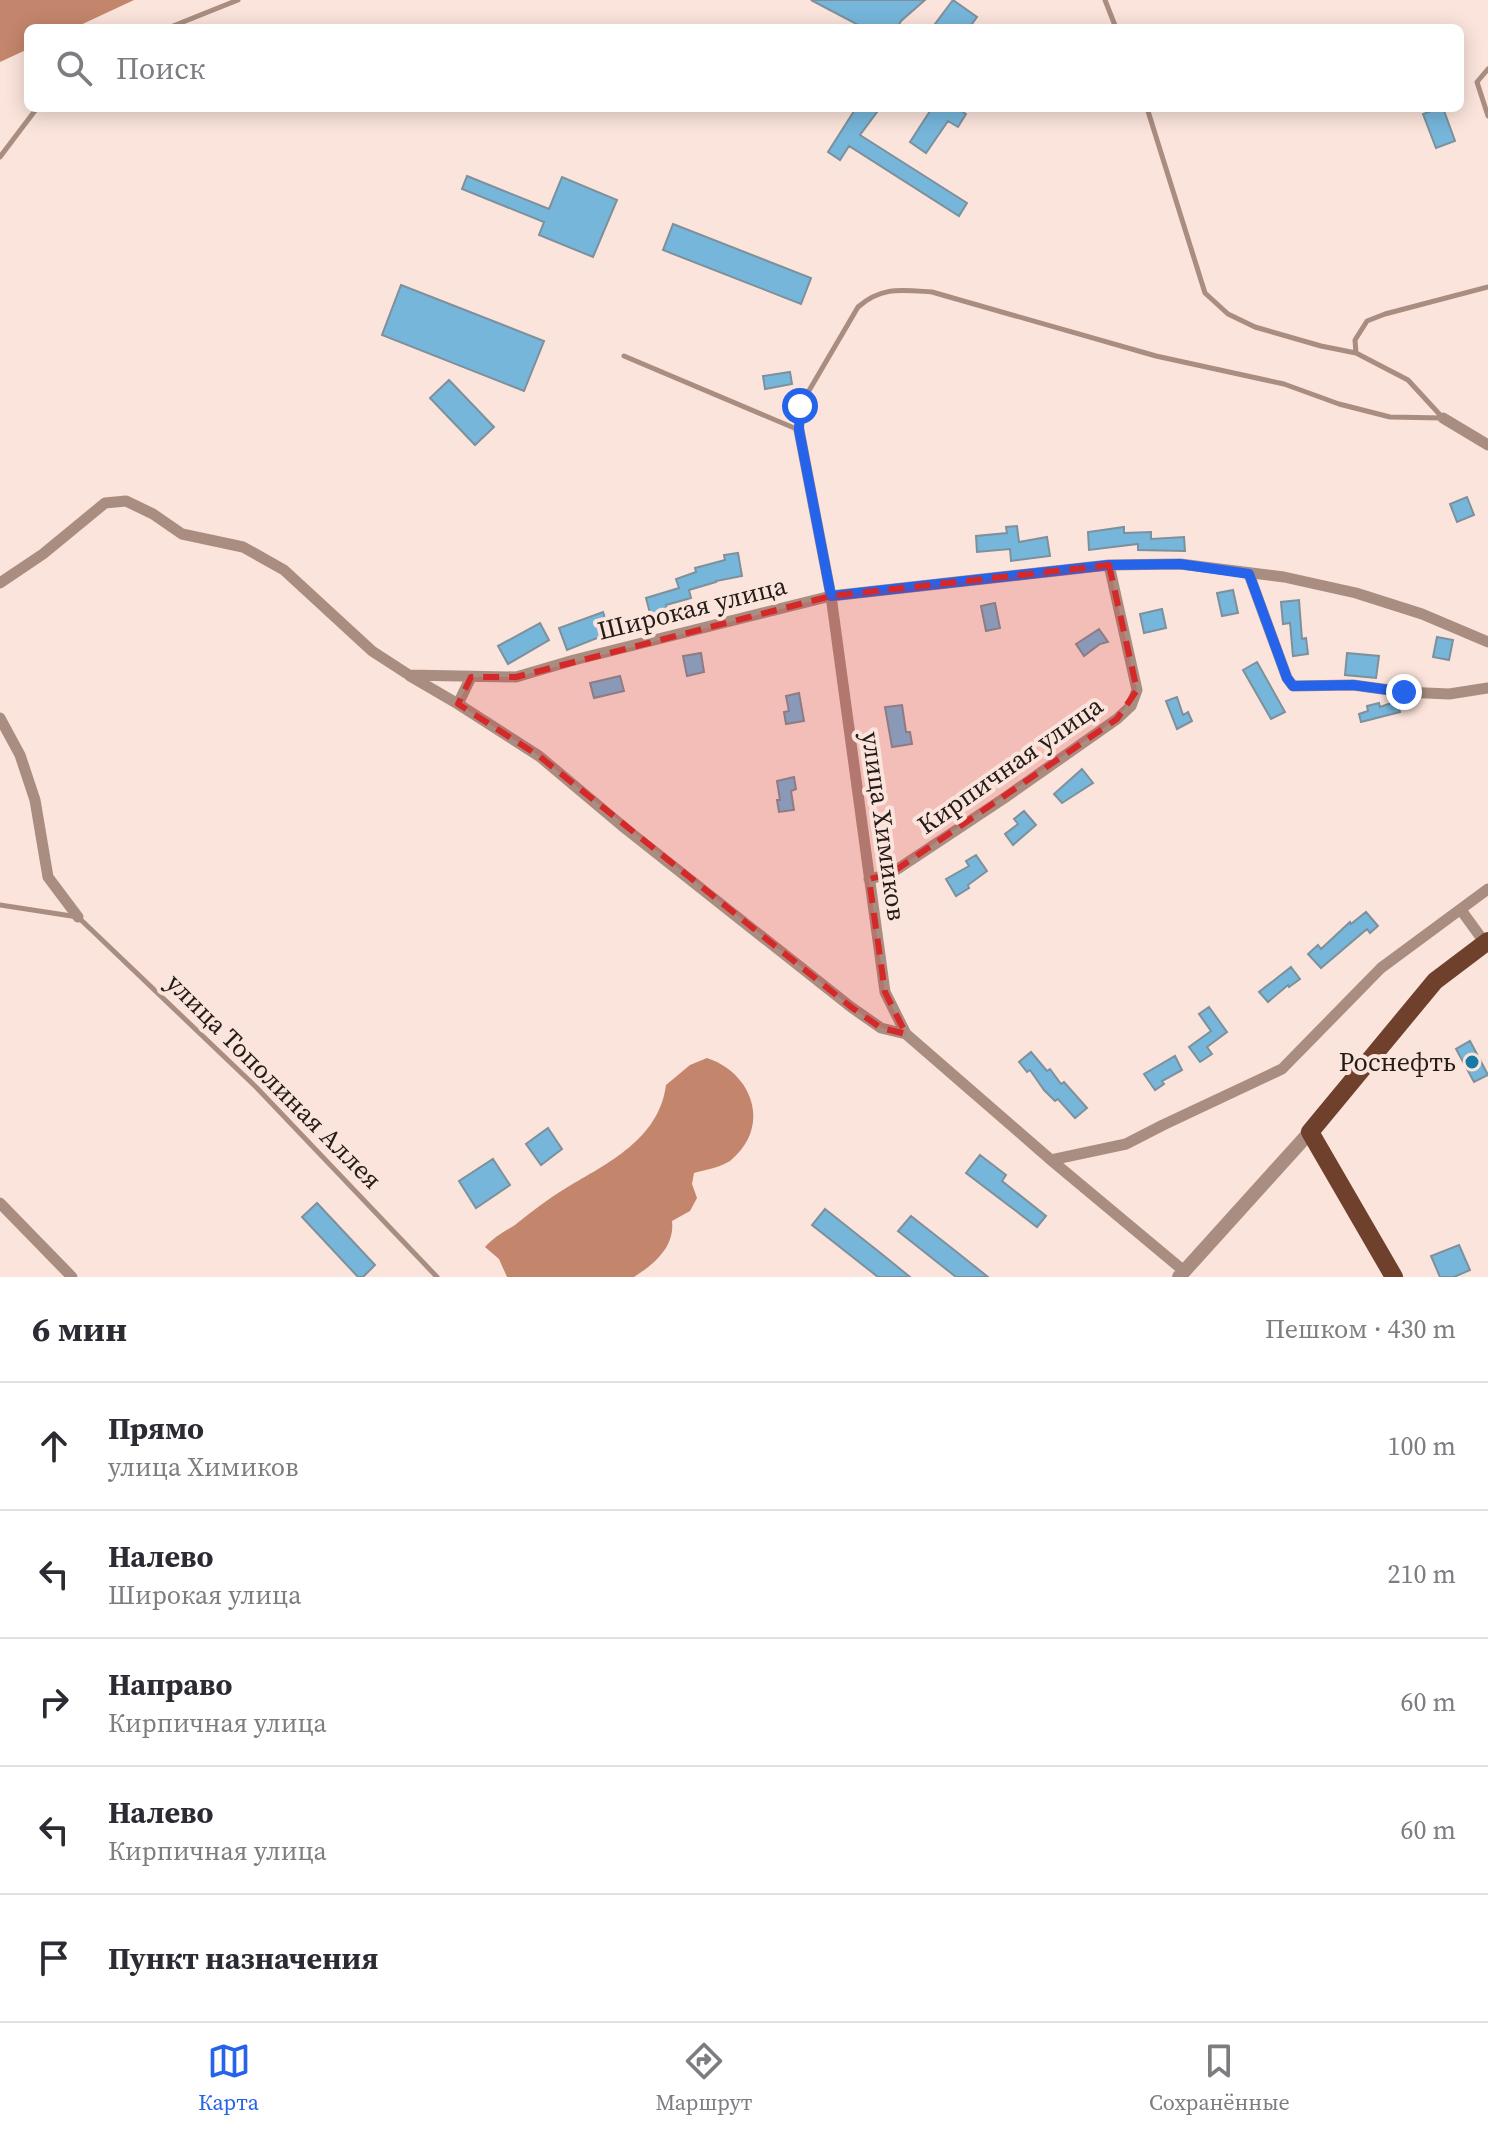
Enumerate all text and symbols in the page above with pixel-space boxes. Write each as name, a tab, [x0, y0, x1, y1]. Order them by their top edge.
search box	[24, 24, 1464, 112]
icon: search	[52, 46, 96, 90]
text: Поиск	[116, 48, 205, 89]
route start	[782, 388, 818, 424]
street label: Широкая улица	[594, 567, 791, 649]
route end	[1386, 674, 1422, 710]
street label: Кирпичная улица	[910, 687, 1111, 843]
street label: улица Химиков	[853, 729, 915, 923]
street label: улица Тополиная Аллея	[158, 965, 390, 1197]
place label: Роснефть	[1339, 1044, 1456, 1080]
marker: Роснефть	[1463, 1053, 1481, 1071]
text: 6 мин	[32, 1306, 127, 1352]
text: Пешком · 430 m	[1265, 1311, 1456, 1347]
text: Прямо	[108, 1408, 204, 1449]
icon: ahead	[32, 1424, 76, 1468]
text: 100 m	[1388, 1428, 1456, 1464]
text: улица Химиков	[108, 1449, 298, 1485]
text: Налево	[108, 1536, 213, 1577]
icon: left	[32, 1552, 76, 1596]
text: 210 m	[1388, 1556, 1456, 1592]
text: Широкая улица	[108, 1577, 301, 1613]
text: Направо	[108, 1664, 232, 1705]
icon: right	[32, 1680, 76, 1724]
text: 60 m	[1401, 1684, 1456, 1720]
text: Кирпичная улица	[108, 1705, 327, 1741]
text: Налево	[108, 1792, 213, 1833]
icon: left	[32, 1808, 76, 1852]
text: 60 m	[1401, 1812, 1456, 1848]
text: Кирпичная улица	[108, 1833, 327, 1869]
icon: arrive	[32, 1936, 76, 1980]
text: Пункт назначения	[108, 1938, 378, 1979]
tab: Карта	[198, 2039, 259, 2117]
tab: Маршрут	[655, 2039, 752, 2117]
tab: Сохранённые	[1149, 2039, 1290, 2117]

